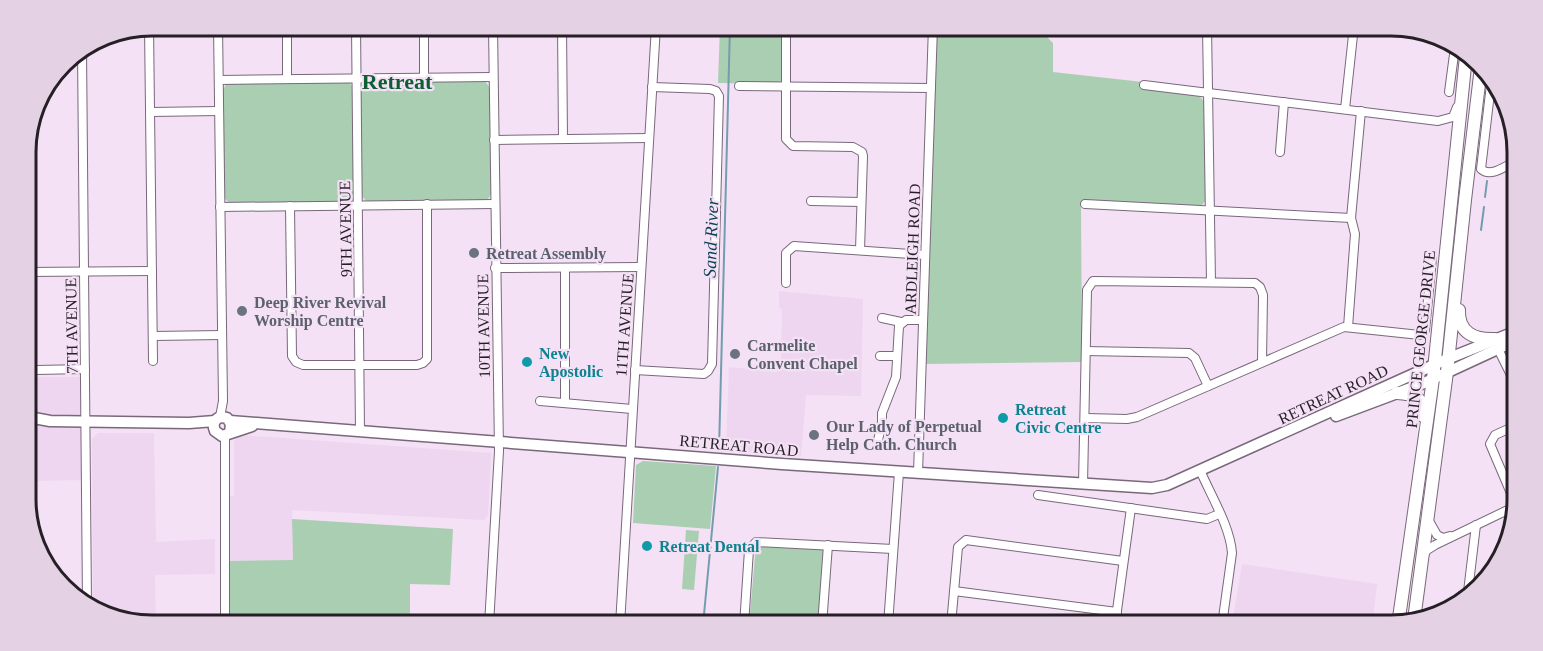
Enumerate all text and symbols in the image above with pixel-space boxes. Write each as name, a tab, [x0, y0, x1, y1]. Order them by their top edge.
district label: Retreat	[362, 69, 433, 94]
street label: 9TH AVENUE	[336, 181, 355, 277]
street label: ARDLEIGH ROAD	[902, 183, 923, 315]
water label: Sand River	[700, 197, 722, 278]
place label: Retreat Assembly	[486, 245, 606, 263]
marker: Retreat Assembly	[467, 246, 481, 260]
street label: PRINCE GEORGE DRIVE	[1403, 249, 1438, 429]
street label: 11TH AVENUE	[612, 273, 637, 377]
street label: 10TH AVENUE	[474, 274, 493, 378]
street label: 7TH AVENUE	[62, 278, 81, 374]
place label: Deep River Revival Worship Centre	[254, 294, 387, 330]
marker: Deep River Revival Worship Centre	[235, 304, 249, 318]
place label: Carmelite Convent Chapel	[747, 337, 858, 373]
place label: New Apostolic	[539, 345, 603, 381]
marker: Carmelite Convent Chapel	[728, 347, 742, 361]
marker: New Apostolic	[520, 355, 534, 369]
street label: RETREAT ROAD	[1276, 362, 1391, 427]
place label: Retreat Civic Centre	[1015, 401, 1101, 436]
marker: Retreat Civic Centre	[996, 411, 1010, 425]
place label: Our Lady of Perpetual Help Cath. Church	[826, 418, 982, 454]
marker: Our Lady of Perpetual Help Cath. Church	[807, 428, 821, 442]
street label: RETREAT ROAD	[679, 432, 799, 459]
place label: Retreat Dental	[659, 538, 760, 555]
marker: Retreat Dental	[640, 539, 654, 553]

